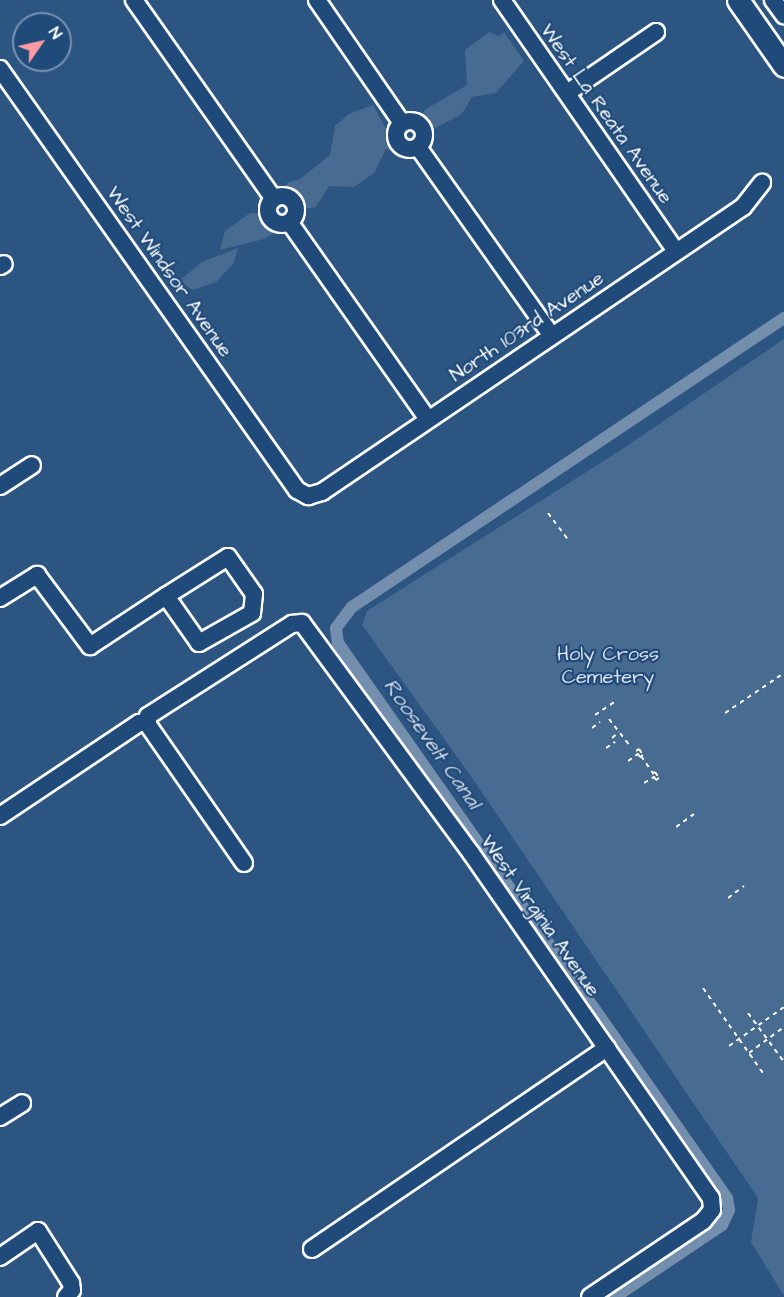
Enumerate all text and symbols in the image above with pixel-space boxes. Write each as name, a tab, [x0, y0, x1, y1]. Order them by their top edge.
north arrow	[12, 12, 72, 72]
street label: West La Reata Avenue	[535, 19, 677, 209]
text: N	[43, 23, 67, 43]
street label: West Windsor Avenue	[101, 182, 237, 362]
street label: North 103rd Avenue	[445, 267, 609, 387]
park label: Holy Cross Cemetery	[557, 643, 659, 690]
water label: Roosevelt Canal	[378, 674, 486, 814]
street label: West Virginia Avenue	[475, 831, 605, 1001]

